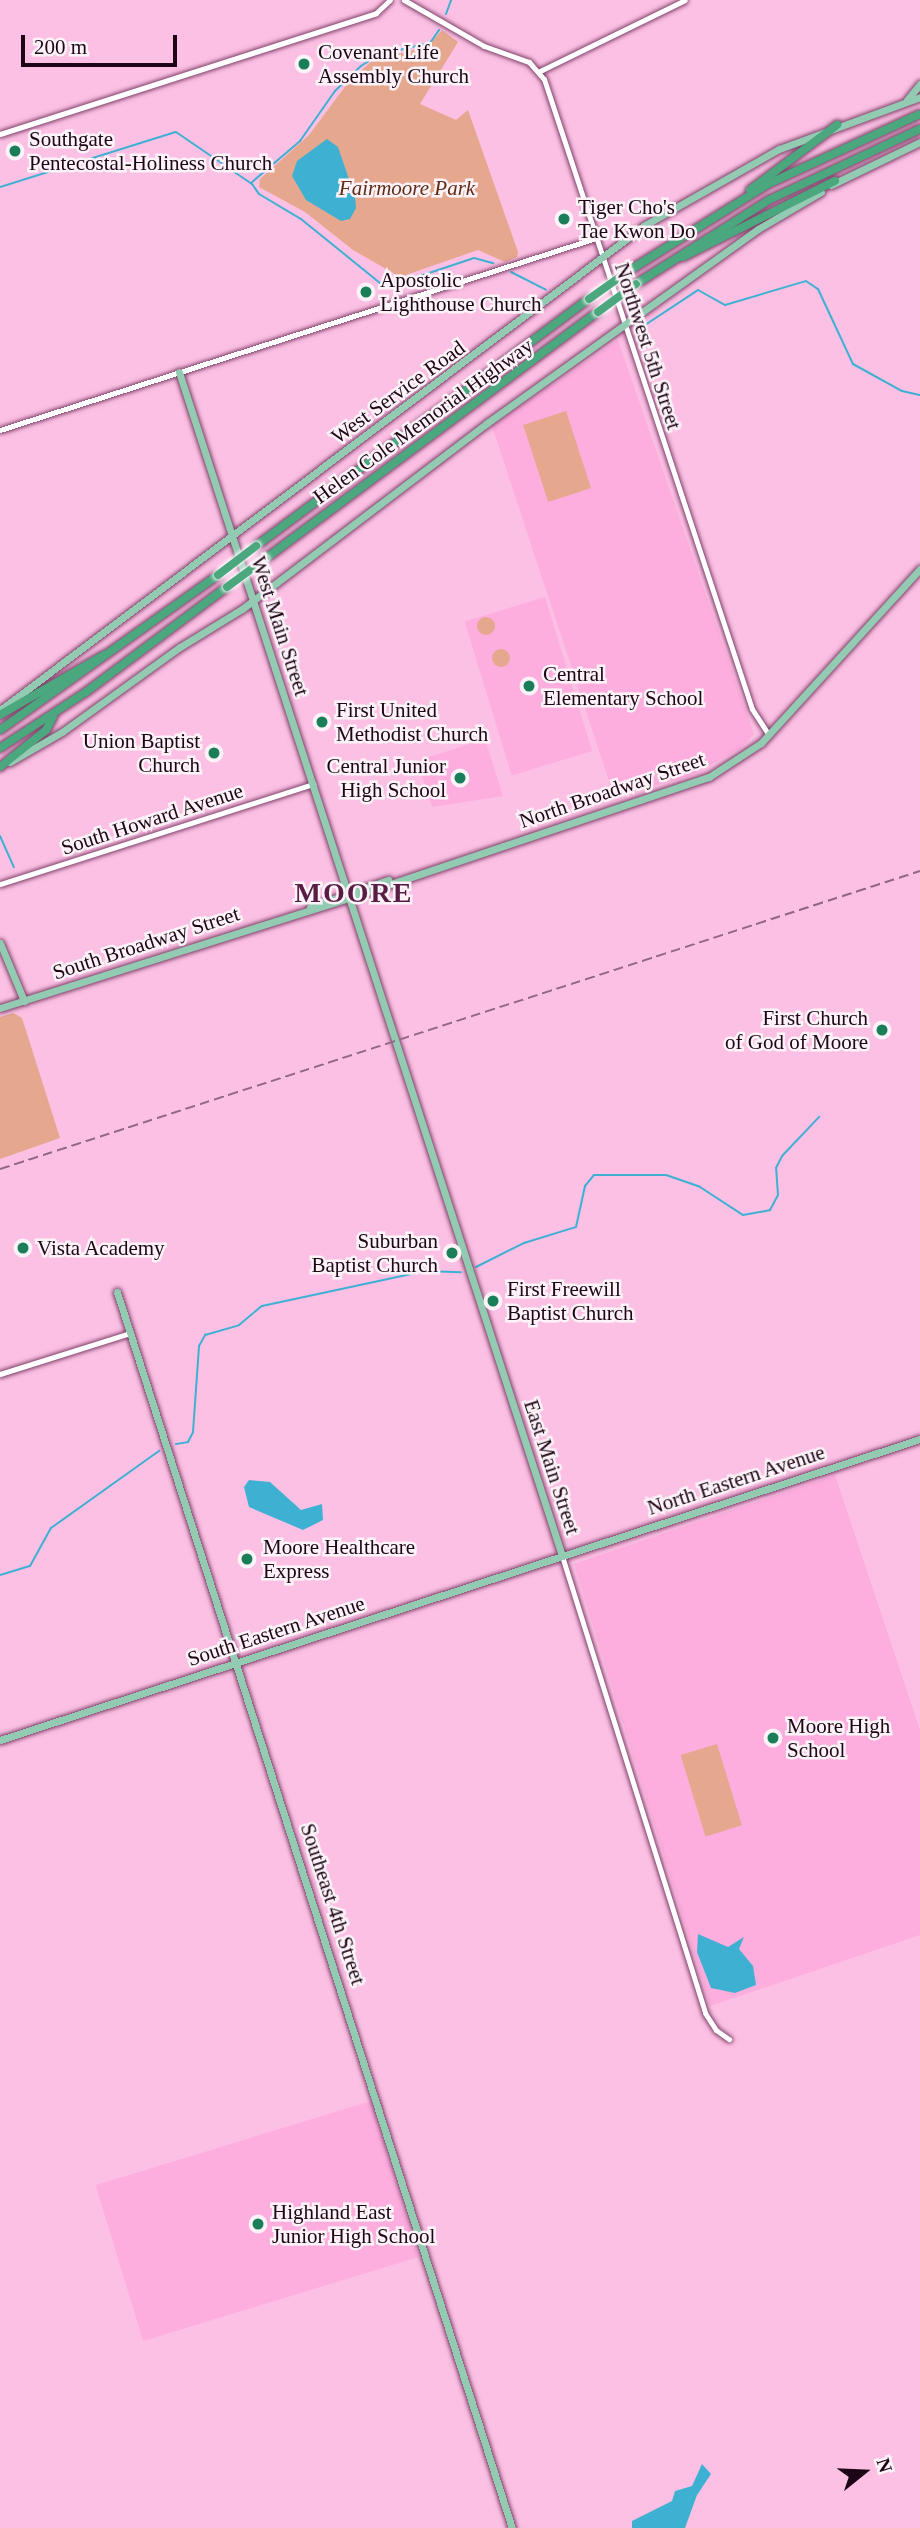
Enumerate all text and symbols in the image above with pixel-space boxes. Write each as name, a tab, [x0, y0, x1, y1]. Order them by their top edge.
scale bar	[24, 21, 180, 65]
text: 200 m	[34, 35, 87, 59]
place label: Covenant Life Assembly Church	[318, 39, 469, 89]
marker: Covenant Life Assembly Church	[296, 56, 312, 72]
place label: Southgate Pentecostal-Holiness Church	[29, 126, 272, 176]
marker: Southgate Pentecostal-Holiness Church	[7, 143, 23, 159]
park label: Fairmoore Park	[339, 175, 475, 201]
place label: Tiger Cho's Tae Kwon Do	[578, 194, 695, 244]
marker: Tiger Cho's Tae Kwon Do	[556, 211, 572, 227]
street label: Northwest 5th Street	[609, 259, 687, 433]
place label: Apostolic Lighthouse Church	[380, 267, 542, 317]
marker: Apostolic Lighthouse Church	[358, 284, 374, 300]
street label: Helen Cole Memorial Highway	[308, 333, 538, 509]
street label: West Service Road	[326, 335, 470, 449]
street label: West Main Street	[246, 553, 314, 699]
place label: Central Elementary School	[543, 661, 703, 711]
marker: Central Elementary School	[521, 678, 537, 694]
place label: First United Methodist Church	[336, 697, 488, 747]
marker: First United Methodist Church	[314, 714, 330, 730]
place label: Union Baptist Church	[83, 728, 200, 778]
marker: Union Baptist Church	[206, 745, 222, 761]
street label: North Broadway Street	[516, 746, 708, 834]
place label: Central Junior High School	[326, 753, 446, 803]
marker: Central Junior High School	[452, 770, 468, 786]
street label: South Howard Avenue	[57, 778, 247, 860]
district label: MOORE	[295, 876, 413, 910]
street label: South Broadway Street	[49, 901, 243, 985]
place label: First Church of God of Moore	[725, 1005, 868, 1055]
marker: First Church of God of Moore	[874, 1022, 890, 1038]
place label: Suburban Baptist Church	[311, 1228, 438, 1278]
place label: Vista Academy	[37, 1235, 166, 1261]
marker: Vista Academy	[15, 1240, 31, 1256]
marker: Suburban Baptist Church	[444, 1245, 460, 1261]
place label: First Freewill Baptist Church	[507, 1276, 634, 1326]
marker: First Freewill Baptist Church	[485, 1293, 501, 1309]
street label: East Main Street	[518, 1397, 586, 1537]
street label: North Eastern Avenue	[644, 1439, 828, 1521]
place label: Moore Healthcare Express	[263, 1534, 415, 1584]
marker: Moore Healthcare Express	[237, 1549, 257, 1569]
street label: South Eastern Avenue	[184, 1590, 368, 1672]
place label: Moore High School	[787, 1713, 890, 1763]
marker: Moore High School	[765, 1730, 781, 1746]
street label: Southeast 4th Street	[295, 1820, 371, 1988]
place label: Highland East Junior High School	[272, 2199, 435, 2249]
marker: Highland East Junior High School	[250, 2216, 266, 2232]
north arrow	[829, 2437, 899, 2507]
text: N	[872, 2456, 897, 2475]

